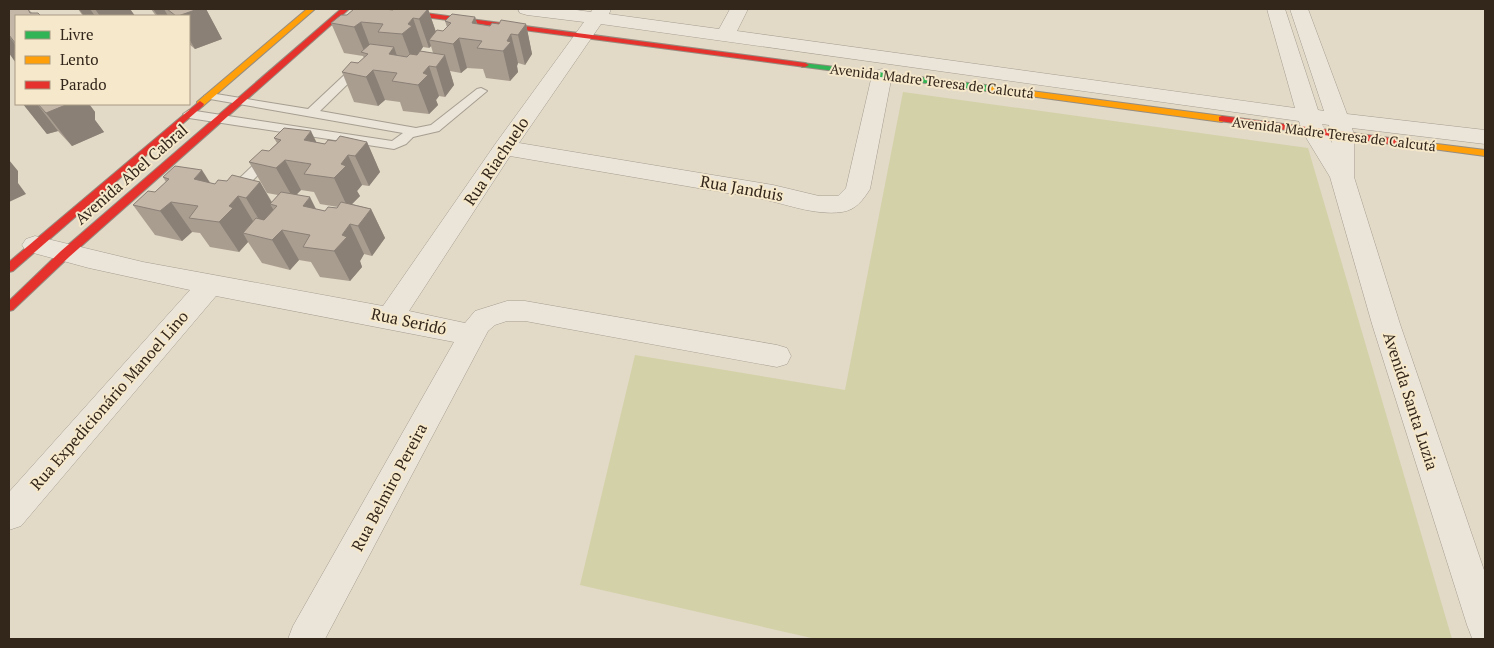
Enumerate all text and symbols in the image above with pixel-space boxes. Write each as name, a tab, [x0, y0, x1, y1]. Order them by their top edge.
legend	[15, 15, 190, 105]
text: Livre	[60, 24, 94, 44]
text: Lento	[60, 49, 99, 69]
street label: Avenida Madre Teresa de Calcutá	[829, 59, 1035, 102]
text: Parado	[60, 74, 106, 94]
street label: Rua Riachuelo	[458, 112, 534, 210]
street label: Avenida Madre Teresa de Calcutá	[1231, 112, 1437, 155]
street label: Avenida Abel Cabral	[70, 119, 192, 229]
street label: Rua Janduis	[699, 170, 785, 206]
street label: Rua Seridó	[369, 302, 449, 340]
street label: Rua Expedicionário Manoel Lino	[25, 305, 193, 494]
street label: Avenida Santa Luzia	[1378, 329, 1444, 473]
street label: Rua Belmiro Pereira	[346, 419, 432, 555]

